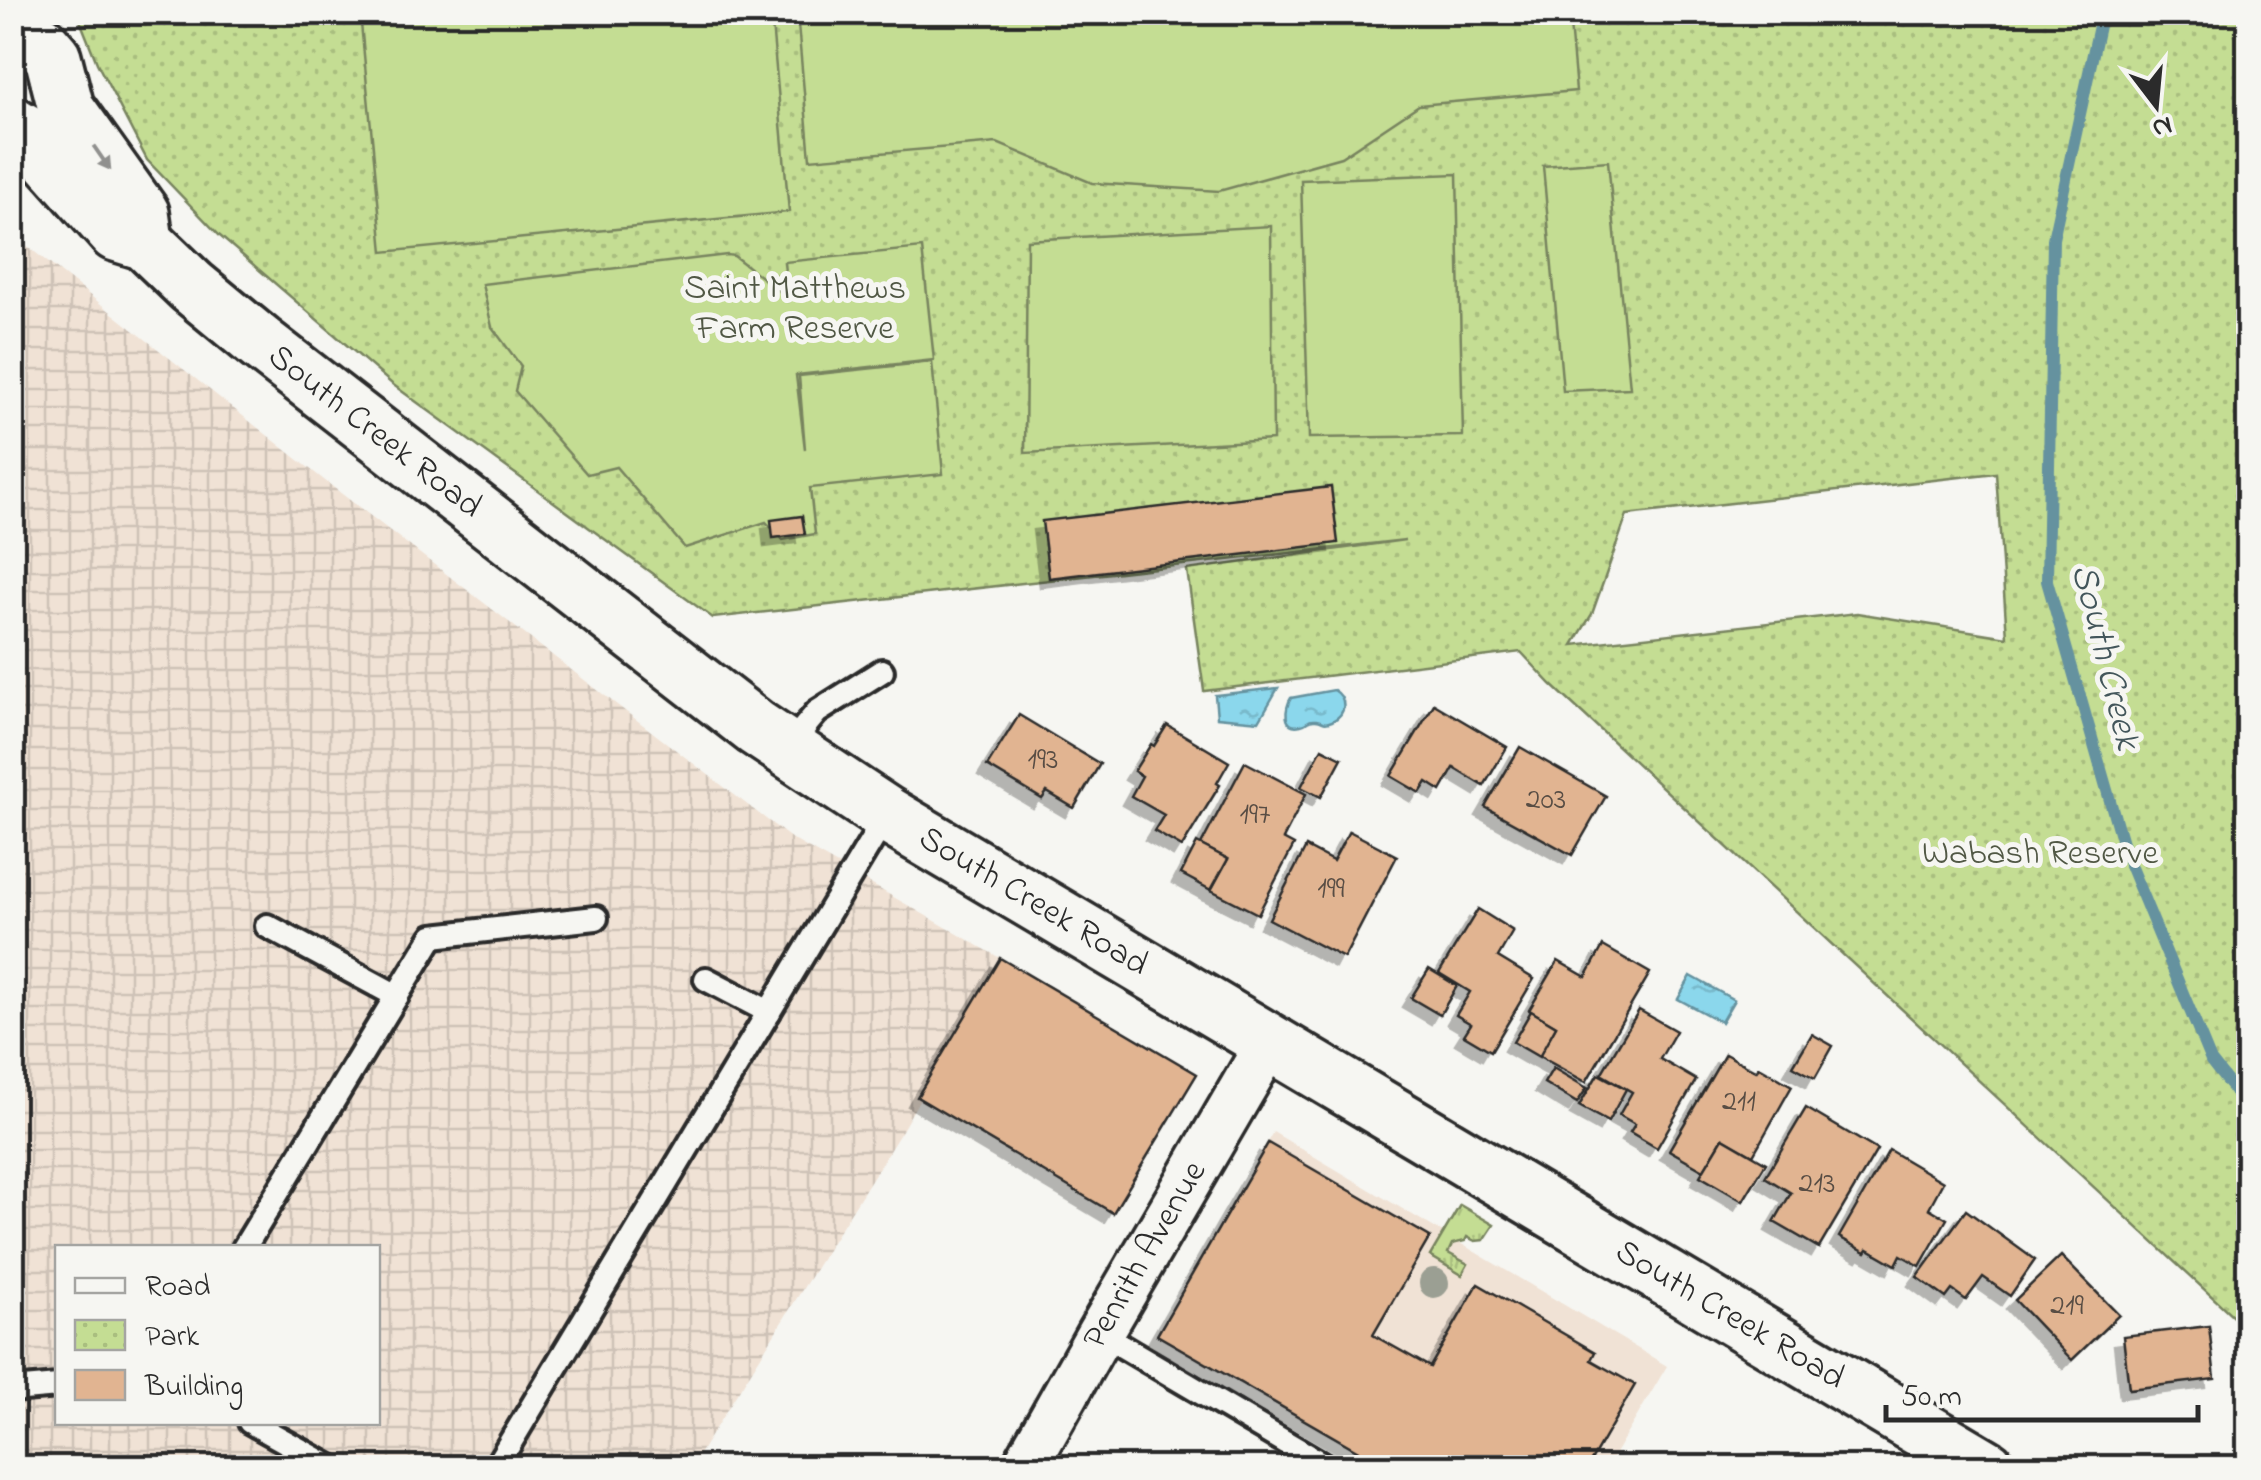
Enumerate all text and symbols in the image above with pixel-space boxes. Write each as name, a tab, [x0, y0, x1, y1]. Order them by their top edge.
north arrow	[2106, 55, 2206, 155]
text: N	[2147, 103, 2177, 148]
one-way arrow	[92, 145, 112, 172]
park label: Saint Matthews Farm Reserve	[684, 264, 906, 355]
street label: South Creek Road	[257, 332, 493, 532]
water label: South Creek	[2054, 558, 2154, 757]
house number: 193	[1028, 739, 1058, 783]
house number: 203	[1526, 779, 1566, 823]
house number: 197	[1240, 794, 1270, 838]
street label: South Creek Road	[909, 814, 1158, 990]
park label: Wabash Reserve	[1922, 829, 2158, 880]
house number: 199	[1317, 868, 1345, 912]
house number: 211	[1722, 1081, 1756, 1125]
street label: Penrith Avenue	[1070, 1151, 1220, 1359]
house number: 213	[1799, 1163, 1835, 1207]
street label: South Creek Road	[1605, 1227, 1854, 1403]
legend	[55, 1245, 380, 1425]
text: Road	[145, 1266, 210, 1310]
house number: 219	[2050, 1285, 2084, 1329]
text: Park	[145, 1316, 200, 1360]
scale bar	[1886, 1360, 2198, 1422]
text: Building	[144, 1366, 243, 1410]
text: 50 m	[1901, 1376, 1962, 1420]

